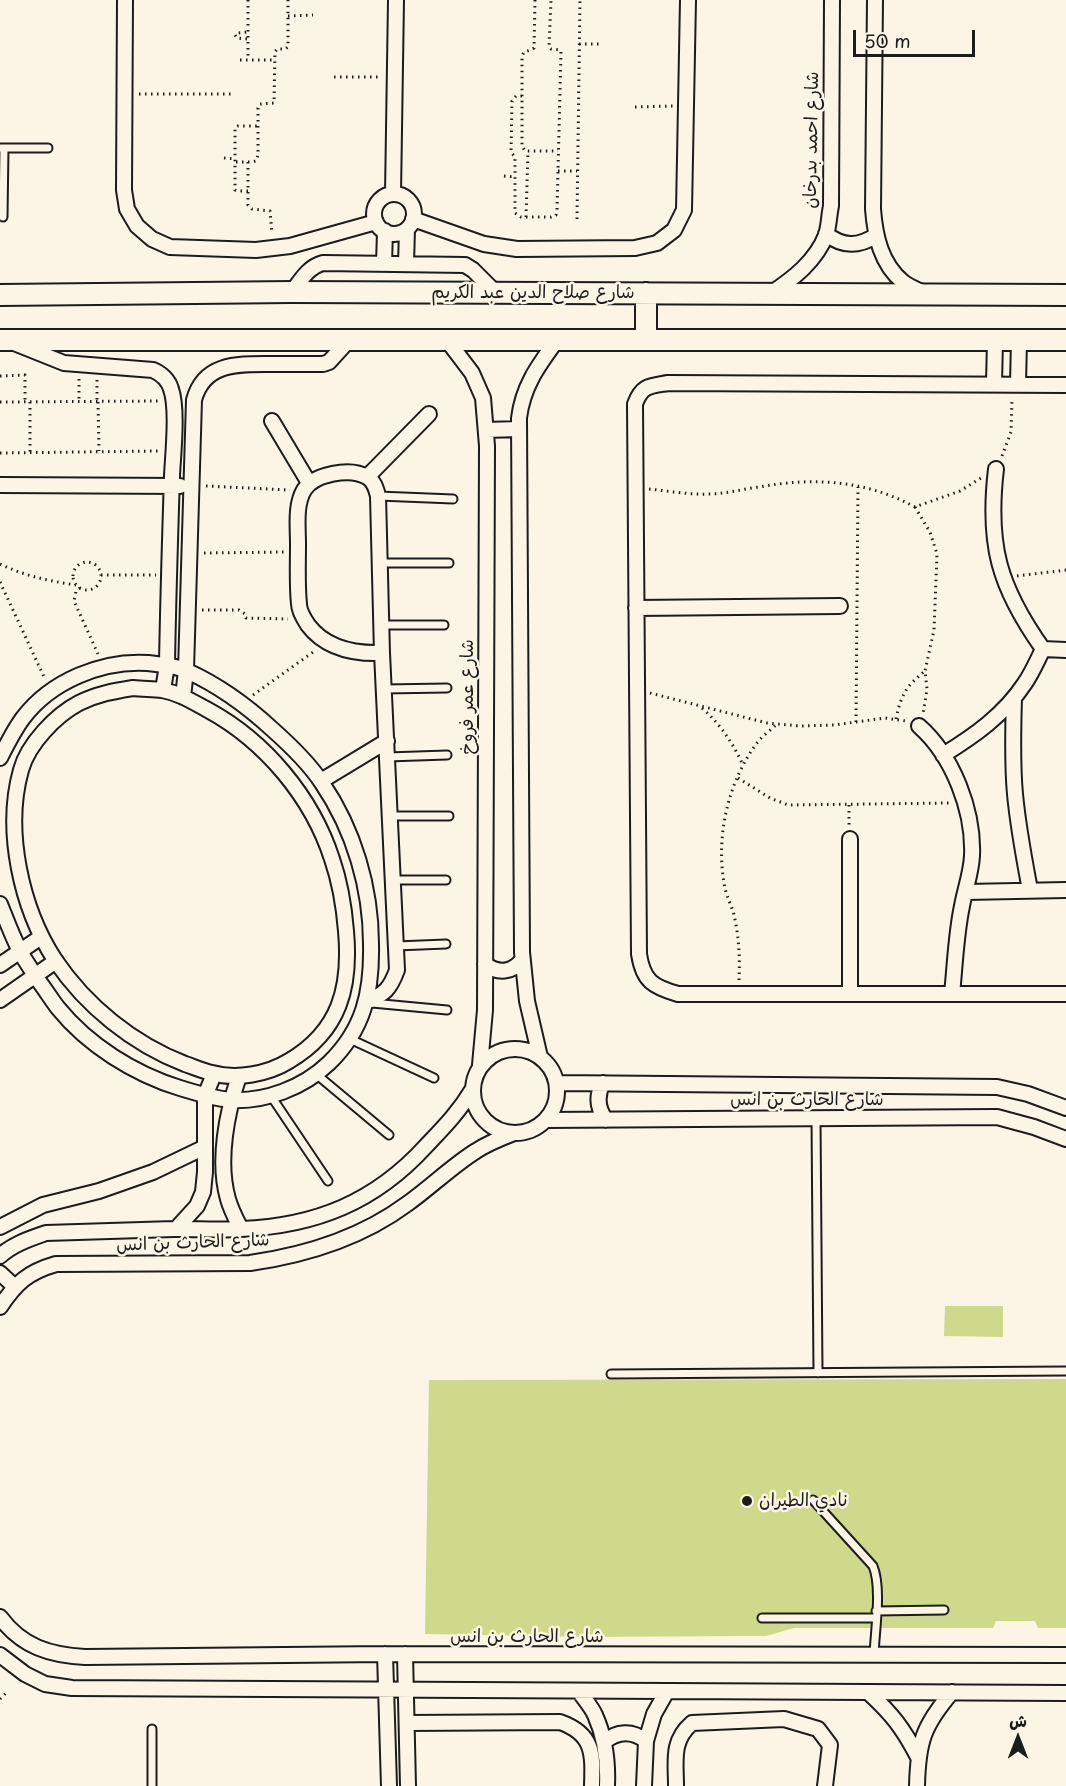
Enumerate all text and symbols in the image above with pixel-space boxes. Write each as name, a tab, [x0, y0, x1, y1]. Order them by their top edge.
scale bar	[856, 18, 978, 56]
text: 50 m	[864, 27, 911, 54]
street label: شارع احمد بدرخان	[800, 71, 824, 209]
street label: شارع صلاح الدين عبد الكريم	[431, 282, 635, 304]
street label: شارع عمر فروخ	[457, 639, 479, 755]
street label: شارع الحارث بن انس	[730, 1089, 884, 1111]
street label: شارع الحارث بن انس	[116, 1230, 270, 1256]
place label: نادي الطيران	[759, 1490, 848, 1512]
marker: نادي الطيران	[740, 1494, 754, 1508]
street label: شارع الحارث بن انس	[450, 1626, 604, 1648]
north arrow	[988, 1708, 1048, 1768]
text: ش	[1009, 1708, 1027, 1732]

